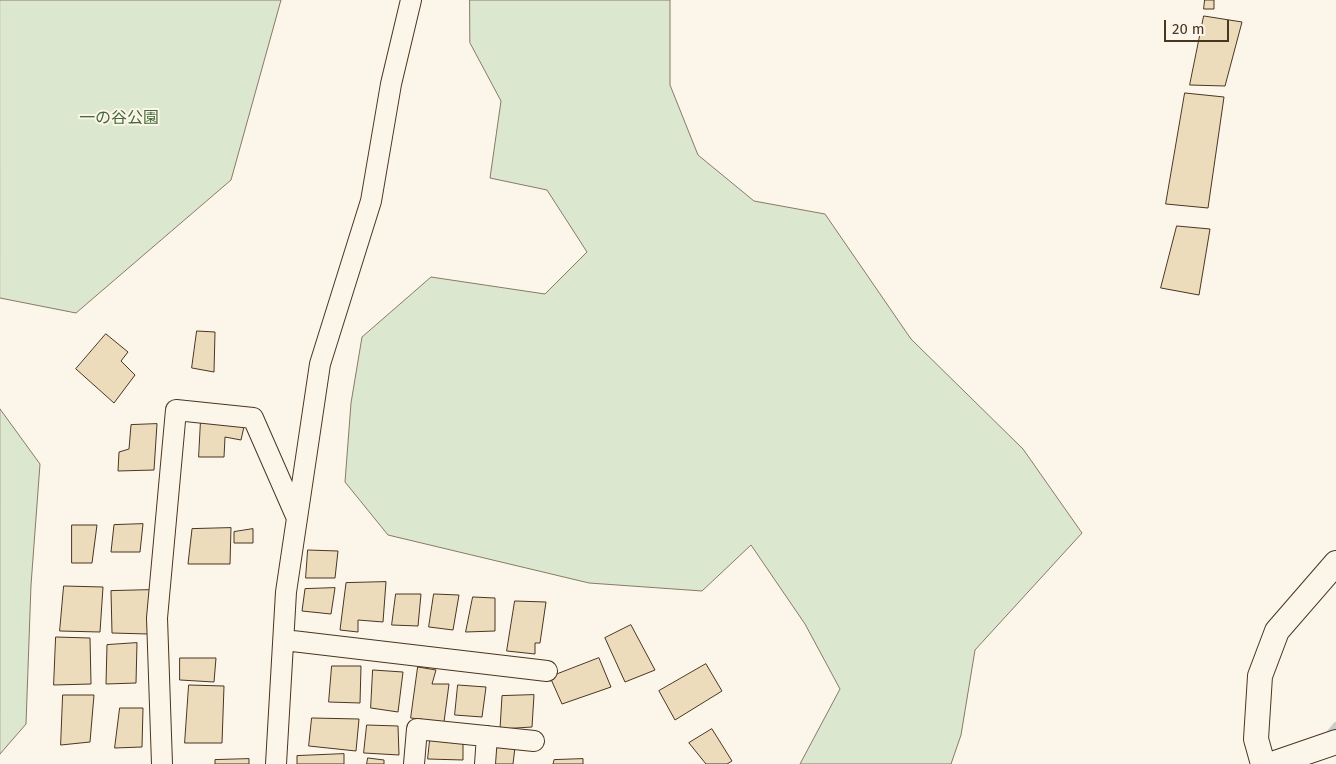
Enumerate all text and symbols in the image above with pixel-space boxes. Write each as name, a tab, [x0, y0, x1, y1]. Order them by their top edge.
scale bar	[1166, 10, 1231, 42]
text: 20 m	[1172, 20, 1205, 38]
park label: 一の谷公園	[79, 109, 159, 129]

